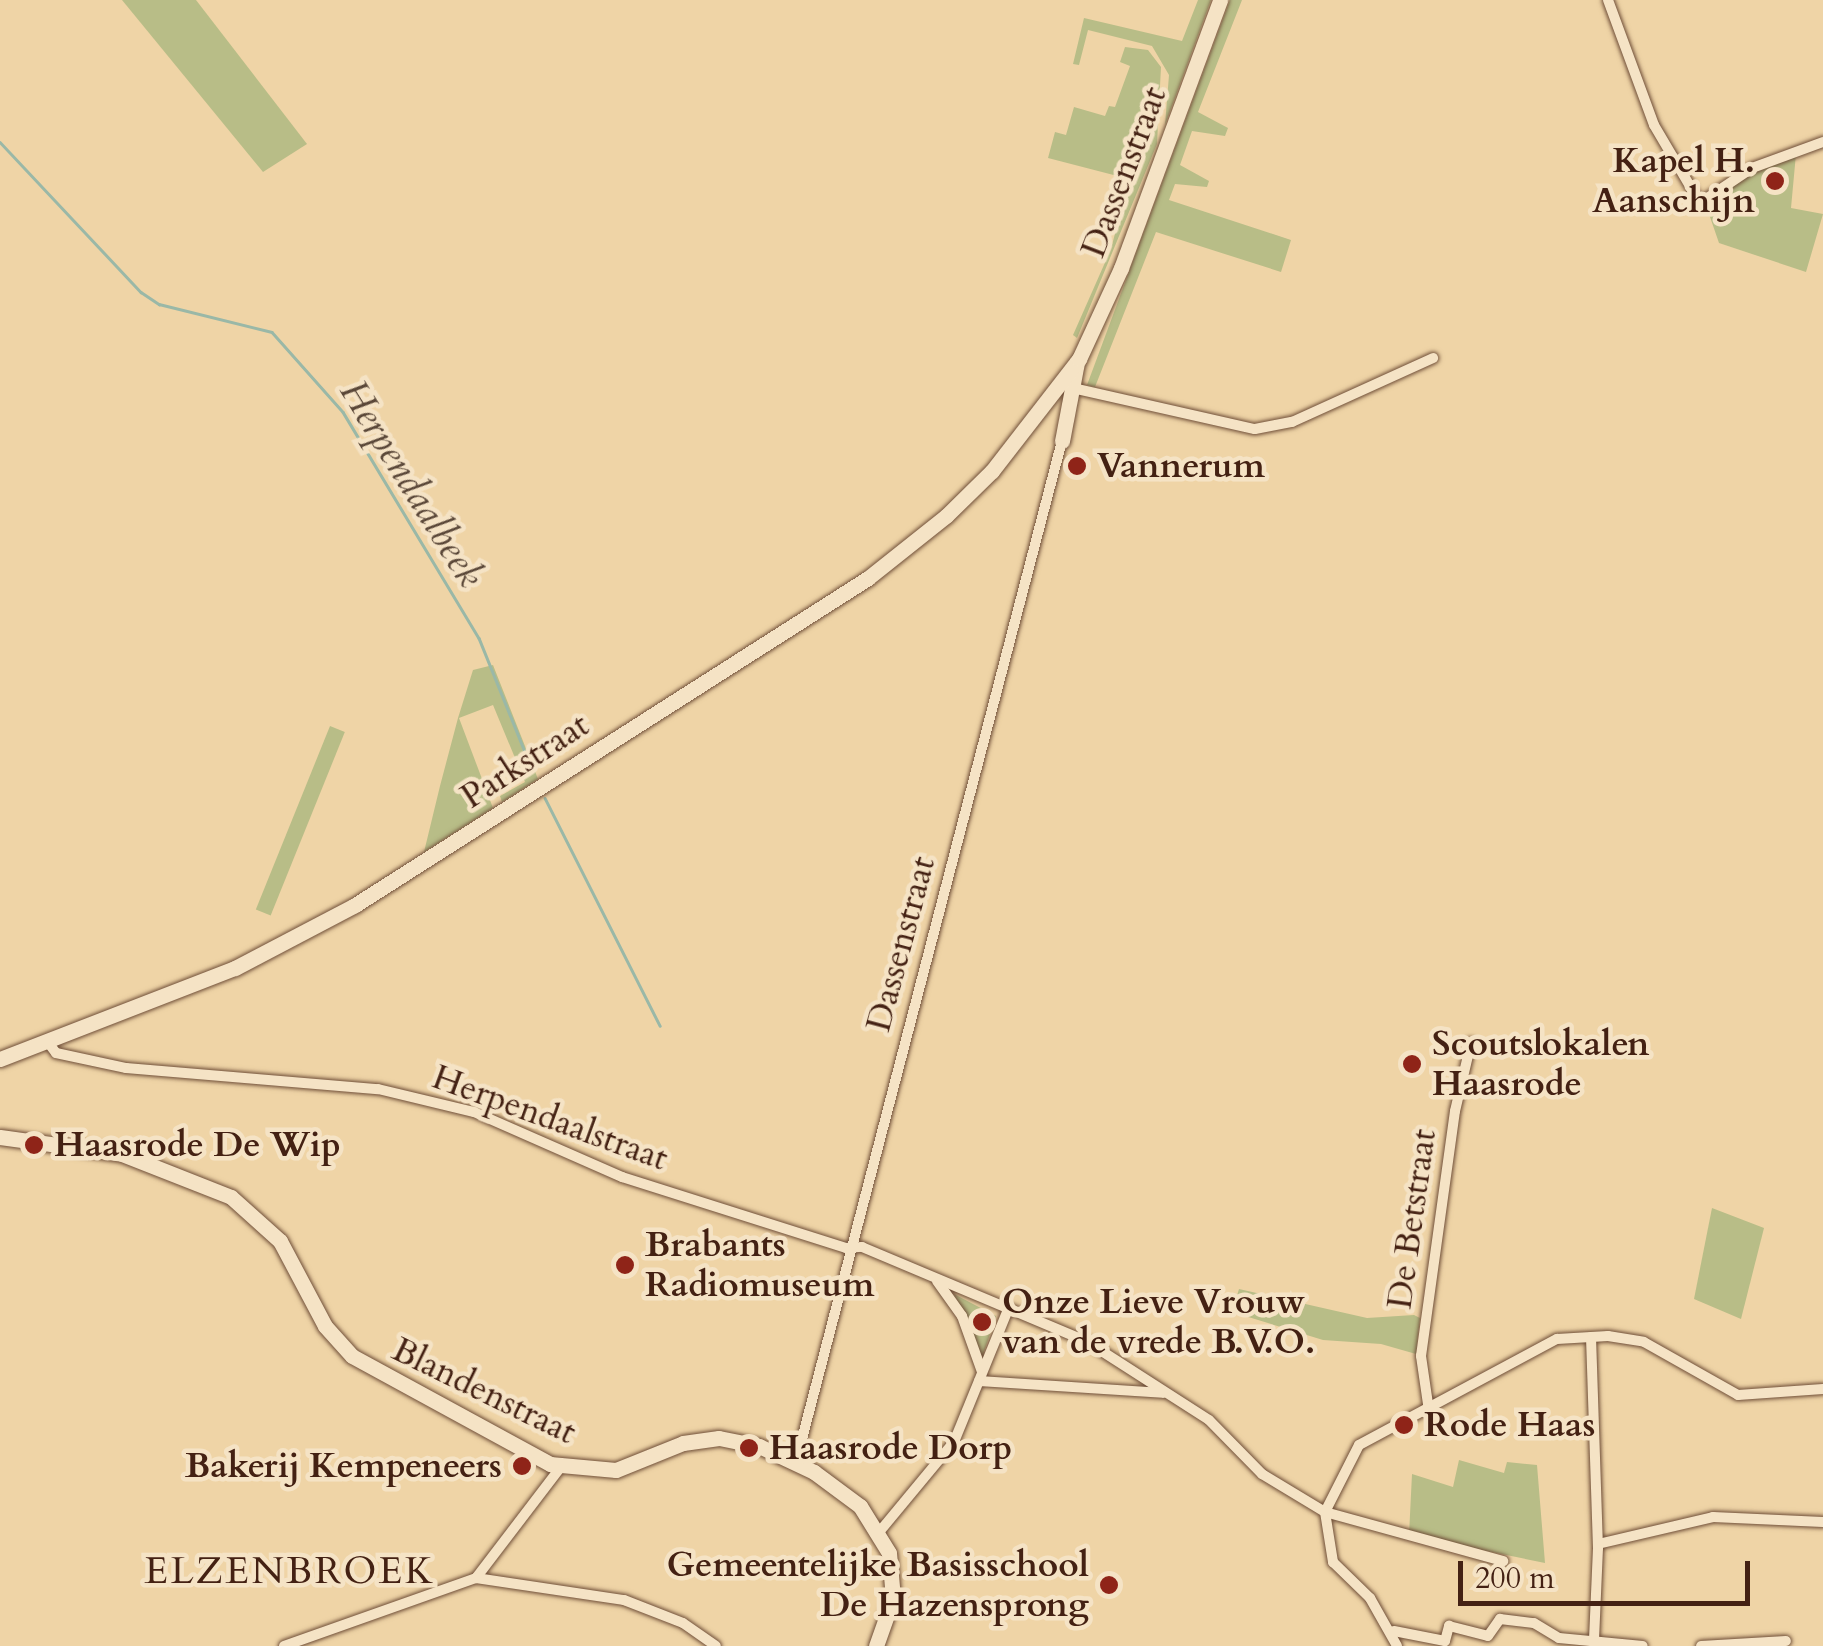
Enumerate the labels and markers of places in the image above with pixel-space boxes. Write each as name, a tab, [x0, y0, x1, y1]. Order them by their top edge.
place label: Kapel H. Aanschijn	[1592, 140, 1755, 222]
marker: Kapel H. Aanschijn	[1764, 170, 1786, 192]
place label: Vannerum	[1097, 445, 1265, 487]
marker: Vannerum	[1066, 455, 1088, 477]
place label: Scoutslokalen Haasrode	[1432, 1023, 1649, 1105]
marker: Scoutslokalen Haasrode	[1401, 1053, 1423, 1075]
place label: Haasrode De Wip	[54, 1124, 341, 1166]
marker: Haasrode De Wip	[23, 1134, 45, 1156]
place label: Brabants Radiomuseum	[645, 1224, 874, 1306]
marker: Brabants Radiomuseum	[614, 1254, 636, 1276]
place label: Onze Lieve Vrouw van de vrede B.V.O.	[1002, 1281, 1315, 1363]
marker: Onze Lieve Vrouw van de vrede B.V.O.	[971, 1311, 993, 1333]
place label: Rode Haas	[1424, 1404, 1595, 1446]
marker: Rode Haas	[1393, 1414, 1415, 1436]
place label: Haasrode Dorp	[769, 1427, 1012, 1469]
marker: Haasrode Dorp	[738, 1437, 760, 1459]
place label: Bakerij Kempeneers	[185, 1445, 502, 1487]
marker: Bakerij Kempeneers	[511, 1455, 533, 1477]
place label: Gemeentelijke Basisschool De Hazensprong	[667, 1544, 1089, 1626]
marker: Gemeentelijke Basisschool De Hazensprong	[1098, 1574, 1120, 1596]

